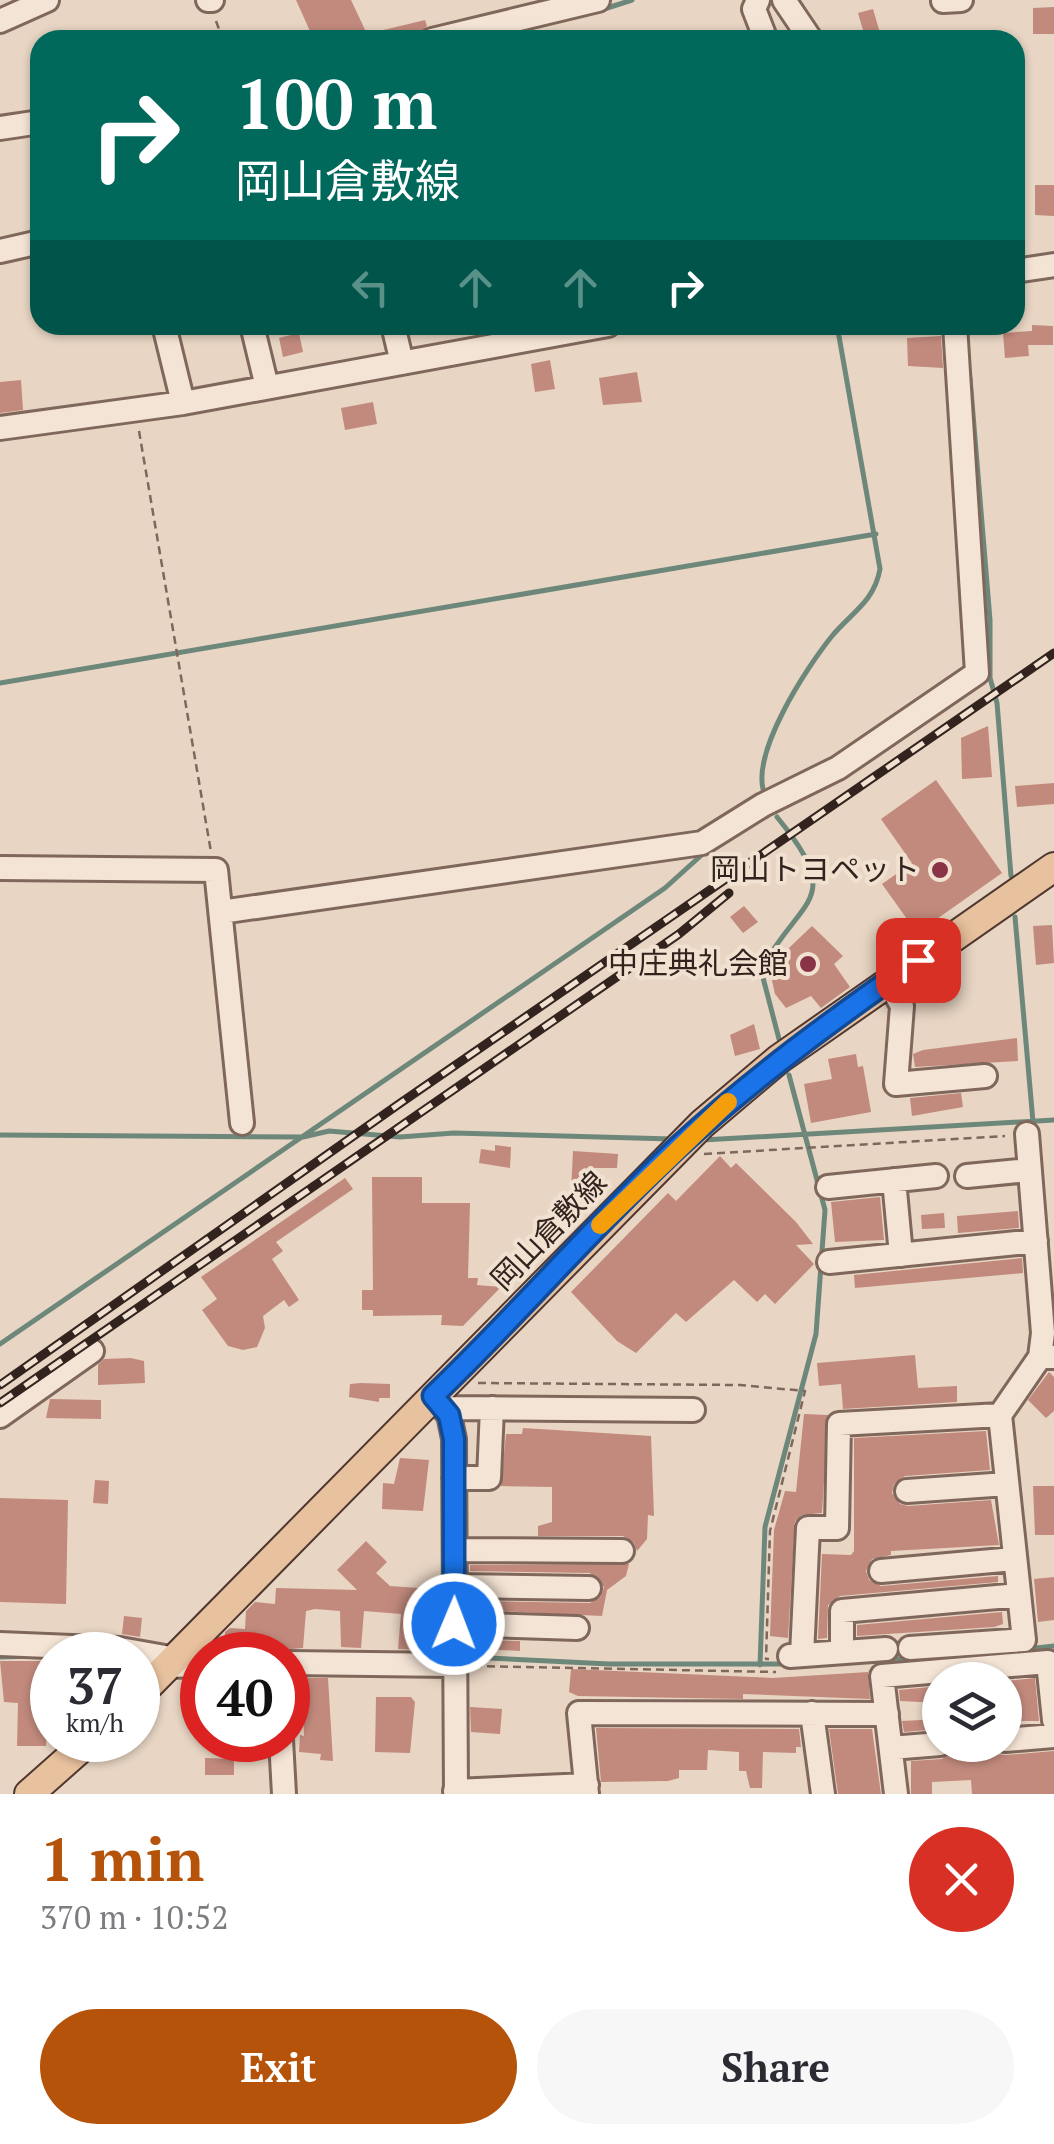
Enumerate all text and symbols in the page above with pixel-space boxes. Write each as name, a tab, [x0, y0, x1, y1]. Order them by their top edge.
text: 100 m	[235, 56, 437, 149]
icon: right	[70, 70, 200, 200]
text: 岡山倉敷線	[235, 150, 460, 210]
icon: left	[343, 260, 398, 315]
icon: ahead	[448, 260, 503, 315]
icon: ahead	[553, 260, 608, 315]
icon: right	[658, 260, 713, 315]
place label: 岡山トヨペット	[710, 849, 920, 889]
marker: 岡山トヨペット	[929, 859, 951, 881]
pin	[876, 918, 961, 1003]
icon: arrive	[891, 933, 946, 988]
place label: 中庄典礼会館	[608, 943, 788, 983]
marker: 中庄典礼会館	[797, 953, 819, 975]
street label: 岡山倉敷線	[482, 1162, 615, 1298]
position arrow	[402, 1572, 506, 1676]
speed limit sign: 40	[180, 1632, 310, 1762]
text: 37	[67, 1652, 123, 1718]
map controls	[922, 1662, 1022, 1762]
button: layers	[922, 1662, 1022, 1762]
text: km/h	[66, 1706, 124, 1739]
text: 1 min	[40, 1819, 204, 1898]
button: close	[909, 1827, 1014, 1932]
text: 370 m · 10:52	[40, 1896, 228, 1938]
button: Exit	[40, 2009, 517, 2124]
button: Share	[537, 2009, 1014, 2124]

